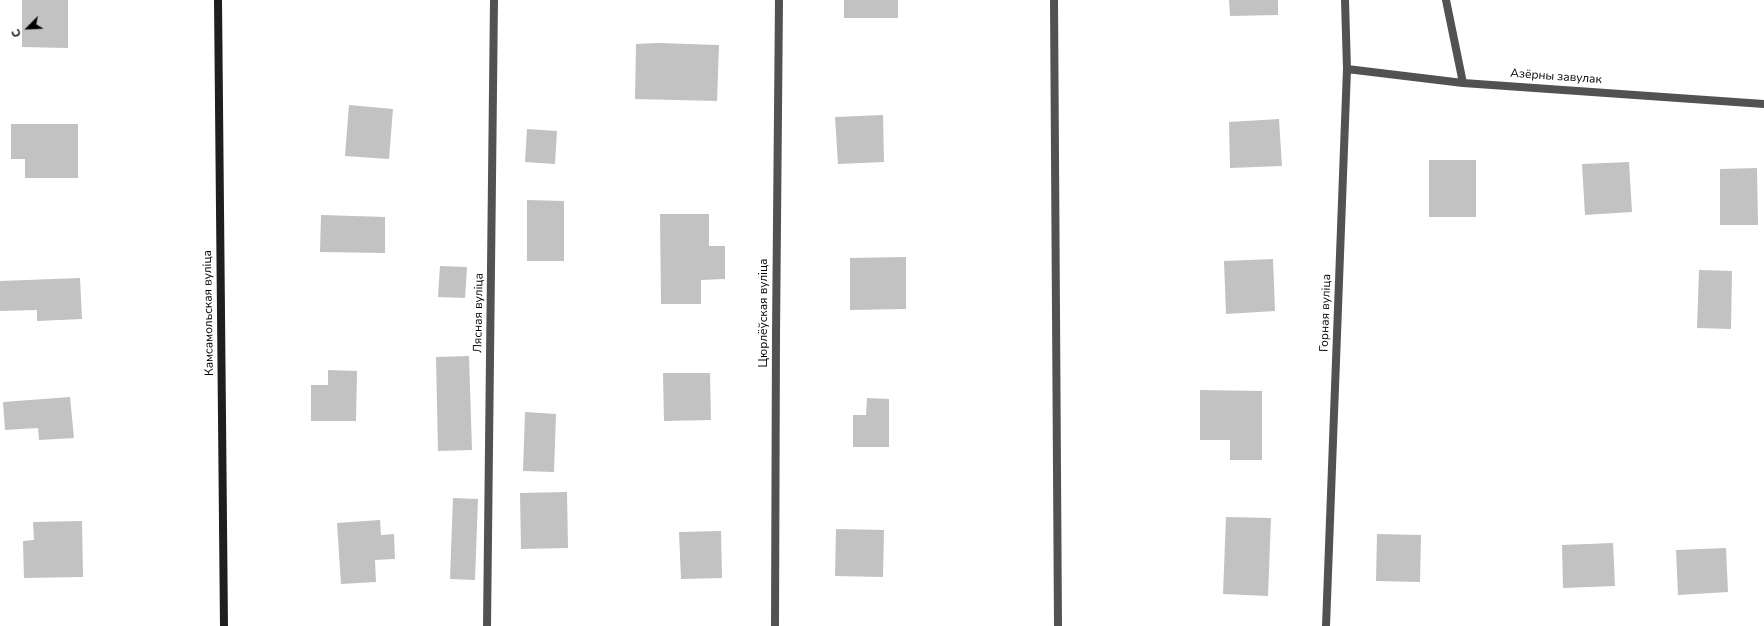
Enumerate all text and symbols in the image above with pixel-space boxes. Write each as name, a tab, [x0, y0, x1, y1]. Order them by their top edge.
north arrow	[8, 8, 48, 48]
text: С	[8, 27, 25, 40]
street label: Азёрны завулак	[1510, 67, 1602, 87]
street label: Камсамольская вуліца	[201, 250, 217, 376]
street label: Цюрлёўская вуліца	[757, 258, 771, 368]
street label: Лясная вуліца	[471, 273, 487, 353]
street label: Горная вуліца	[1317, 274, 1335, 352]

